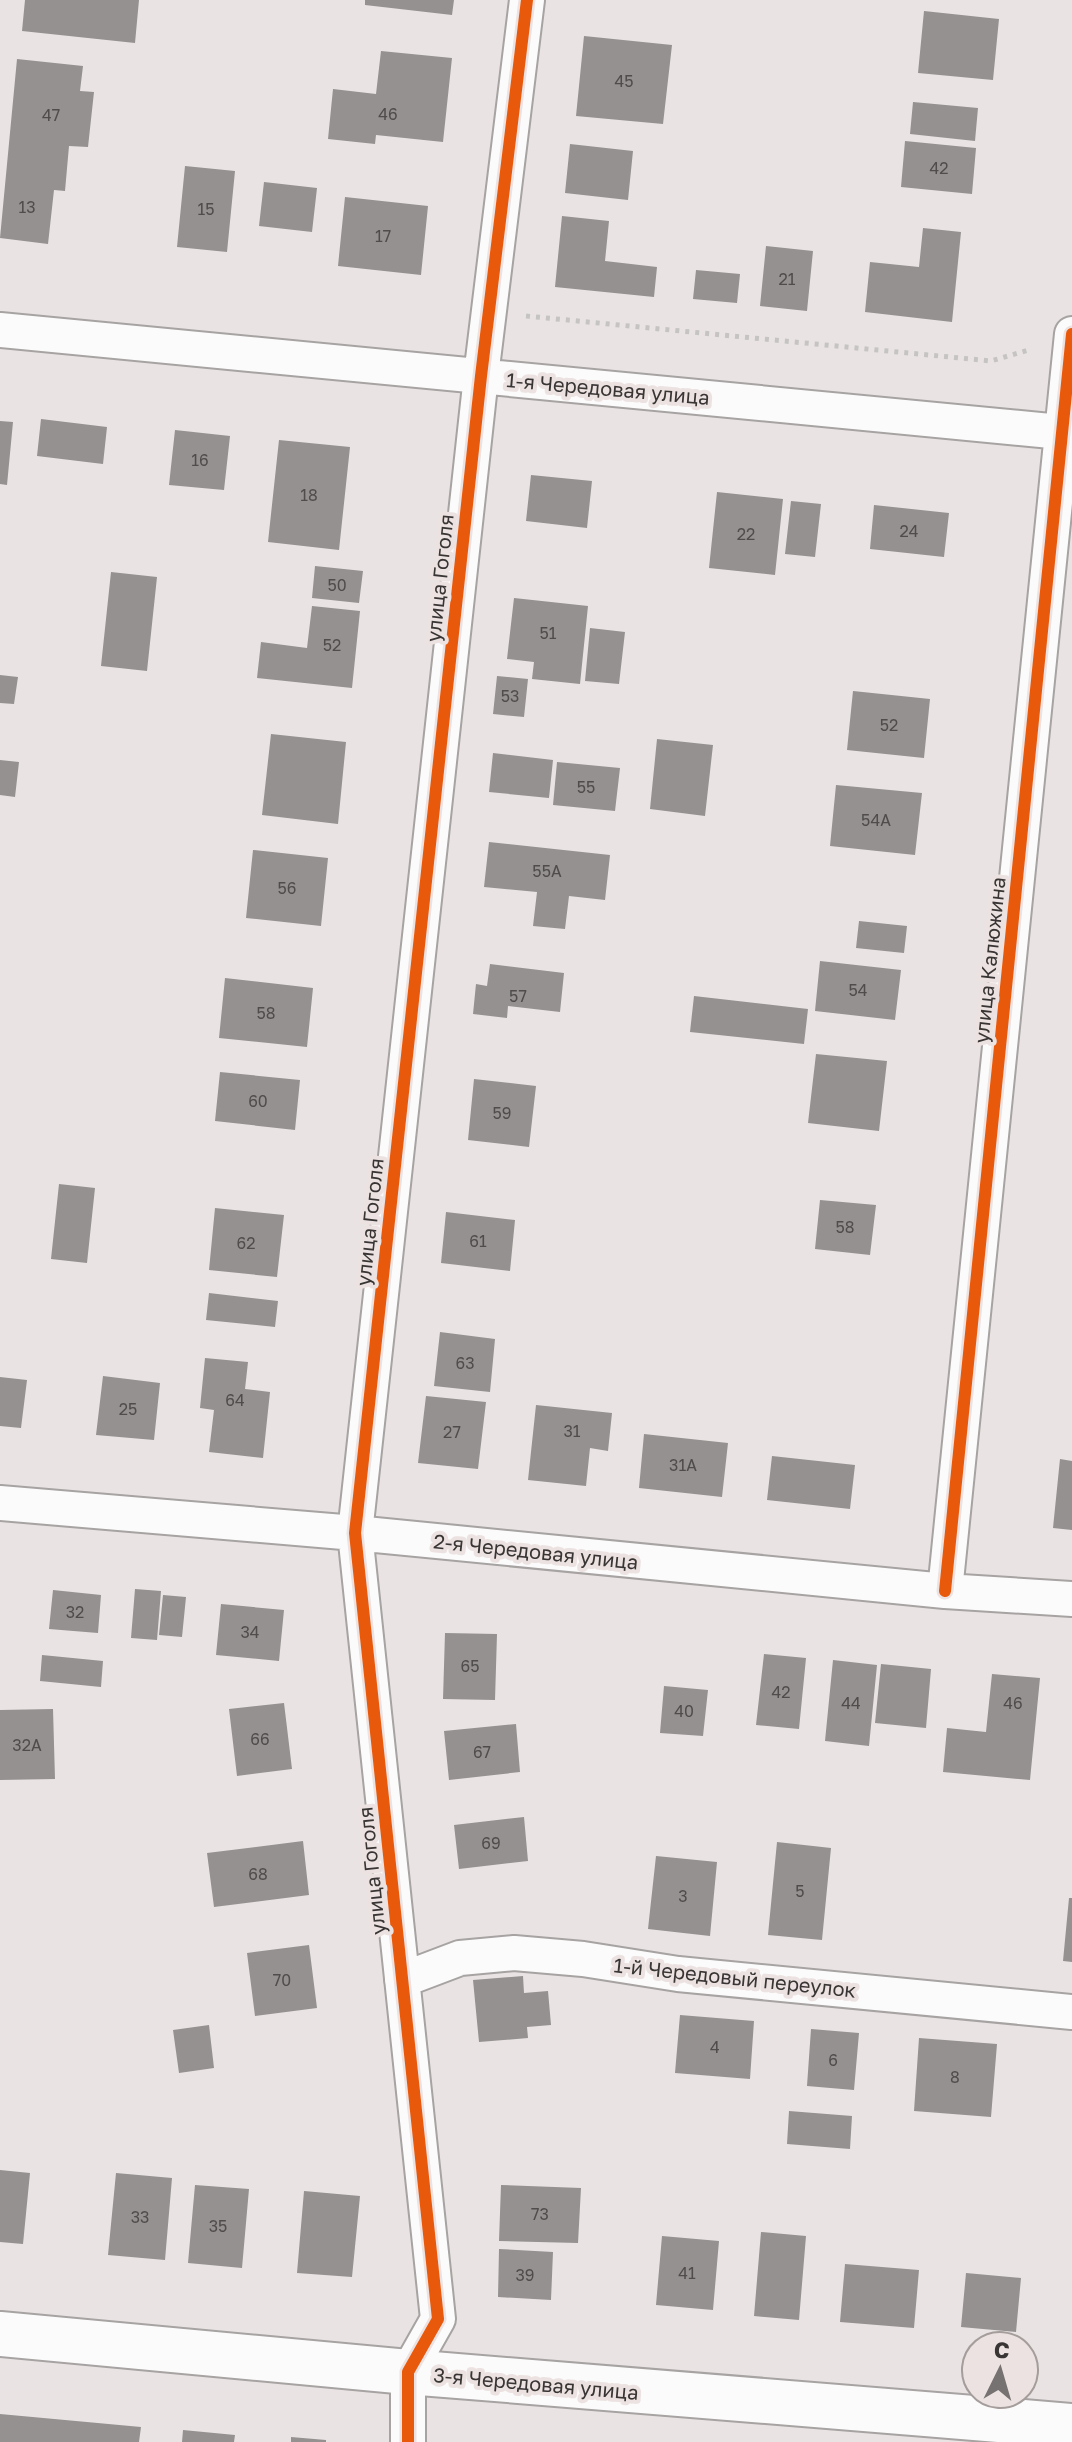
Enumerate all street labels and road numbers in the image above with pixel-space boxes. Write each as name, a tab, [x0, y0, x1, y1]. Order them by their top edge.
street label: 1-я Чередовая улица	[505, 367, 711, 409]
street label: улица Гоголя	[420, 513, 458, 643]
street label: улица Калюжина	[968, 876, 1010, 1044]
street label: улица Гоголя	[350, 1157, 388, 1287]
street label: 2-я Чередовая улица	[432, 1528, 640, 1574]
street label: улица Гоголя	[352, 1806, 390, 1936]
street label: 1-й Чередовый переулок	[613, 1952, 857, 2002]
street label: 3-я Чередовая улица	[432, 2362, 640, 2404]

